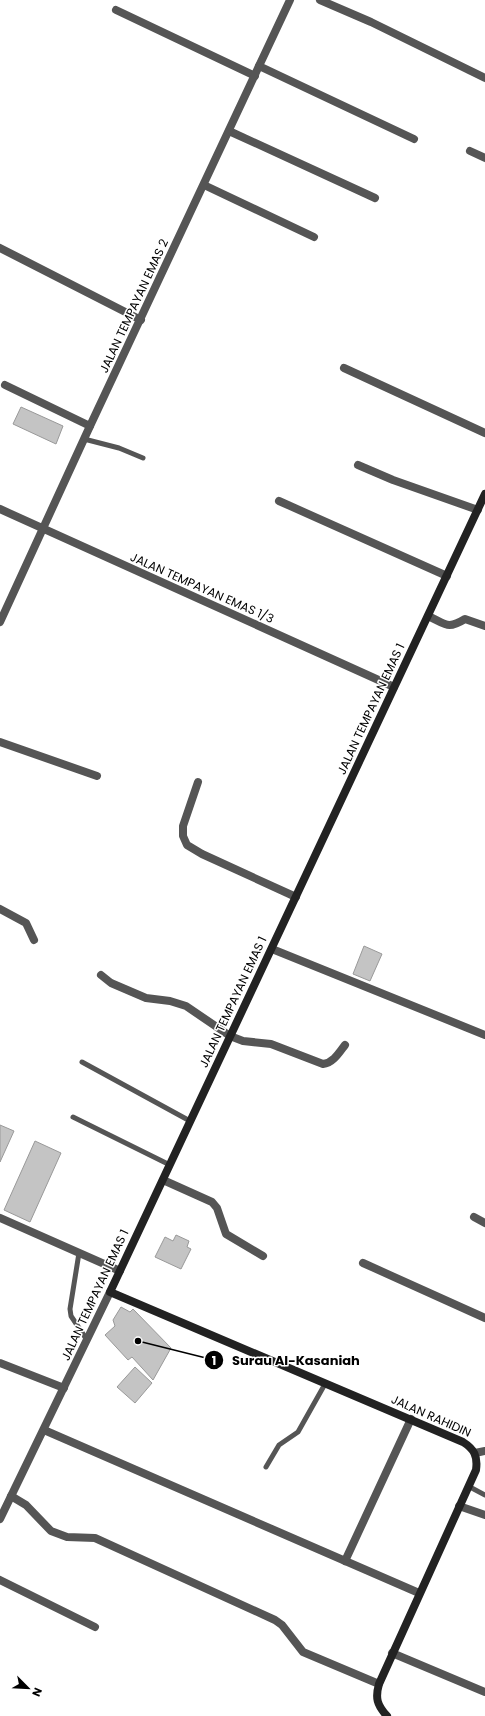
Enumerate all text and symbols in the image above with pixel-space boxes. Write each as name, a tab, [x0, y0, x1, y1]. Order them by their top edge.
street label: JALAN TEMPAYAN EMAS 2	[95, 236, 172, 375]
street label: JALAN TEMPAYAN EMAS 1/3	[128, 548, 277, 627]
street label: JALAN TEMPAYAN EMAS 1	[333, 640, 408, 777]
street label: JALAN TEMPAYAN EMAS 1	[195, 933, 270, 1070]
street label: JALAN TEMPAYAN EMAS 1	[57, 1226, 132, 1363]
callout: Surau Al-Kasaniah	[204, 1348, 368, 1373]
text: Surau Al-Kasaniah	[232, 1351, 360, 1370]
text: 1	[212, 1352, 216, 1369]
street label: JALAN RAHIDIN	[389, 1390, 474, 1441]
north arrow	[8, 1668, 48, 1708]
text: N	[28, 1685, 46, 1699]

